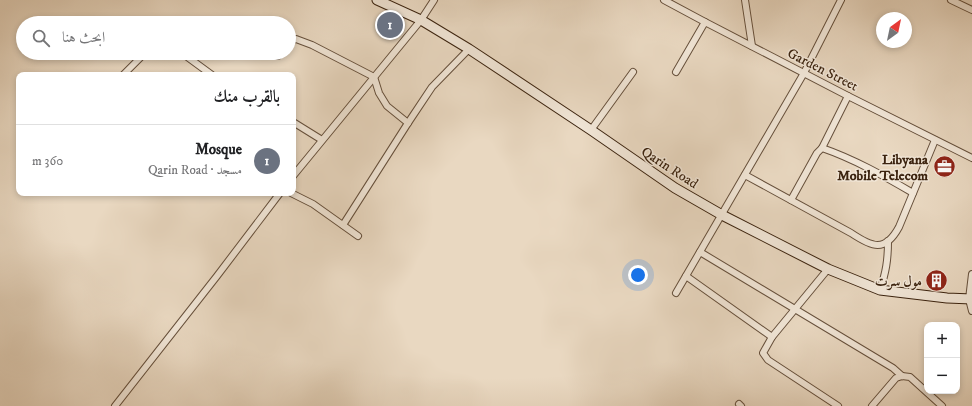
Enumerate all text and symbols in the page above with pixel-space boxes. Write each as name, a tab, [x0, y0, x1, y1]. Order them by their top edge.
pin: 1	[377, 10, 403, 40]
north arrow	[876, 12, 912, 48]
search box	[16, 16, 296, 60]
icon: search	[30, 27, 52, 49]
text: ابحث هنا	[62, 28, 105, 47]
street label: Garden Street	[784, 44, 861, 96]
text: بالقرب منك	[214, 86, 280, 108]
text: Mosque	[195, 140, 242, 159]
street label: Qarin Road	[638, 143, 701, 193]
place label: Libyana Mobile Telecom	[837, 151, 929, 185]
text: 360 m	[32, 153, 63, 169]
text: 1	[265, 153, 269, 169]
office icon: Libyana Mobile Telecom	[931, 154, 957, 180]
text: مسجد · Qarin Road	[148, 162, 242, 178]
your location	[628, 265, 648, 285]
building icon: مول سرت	[924, 268, 950, 294]
place label: مول سرت	[875, 273, 922, 291]
map controls	[924, 322, 960, 394]
button: +	[924, 322, 960, 358]
button: −	[924, 358, 960, 394]

